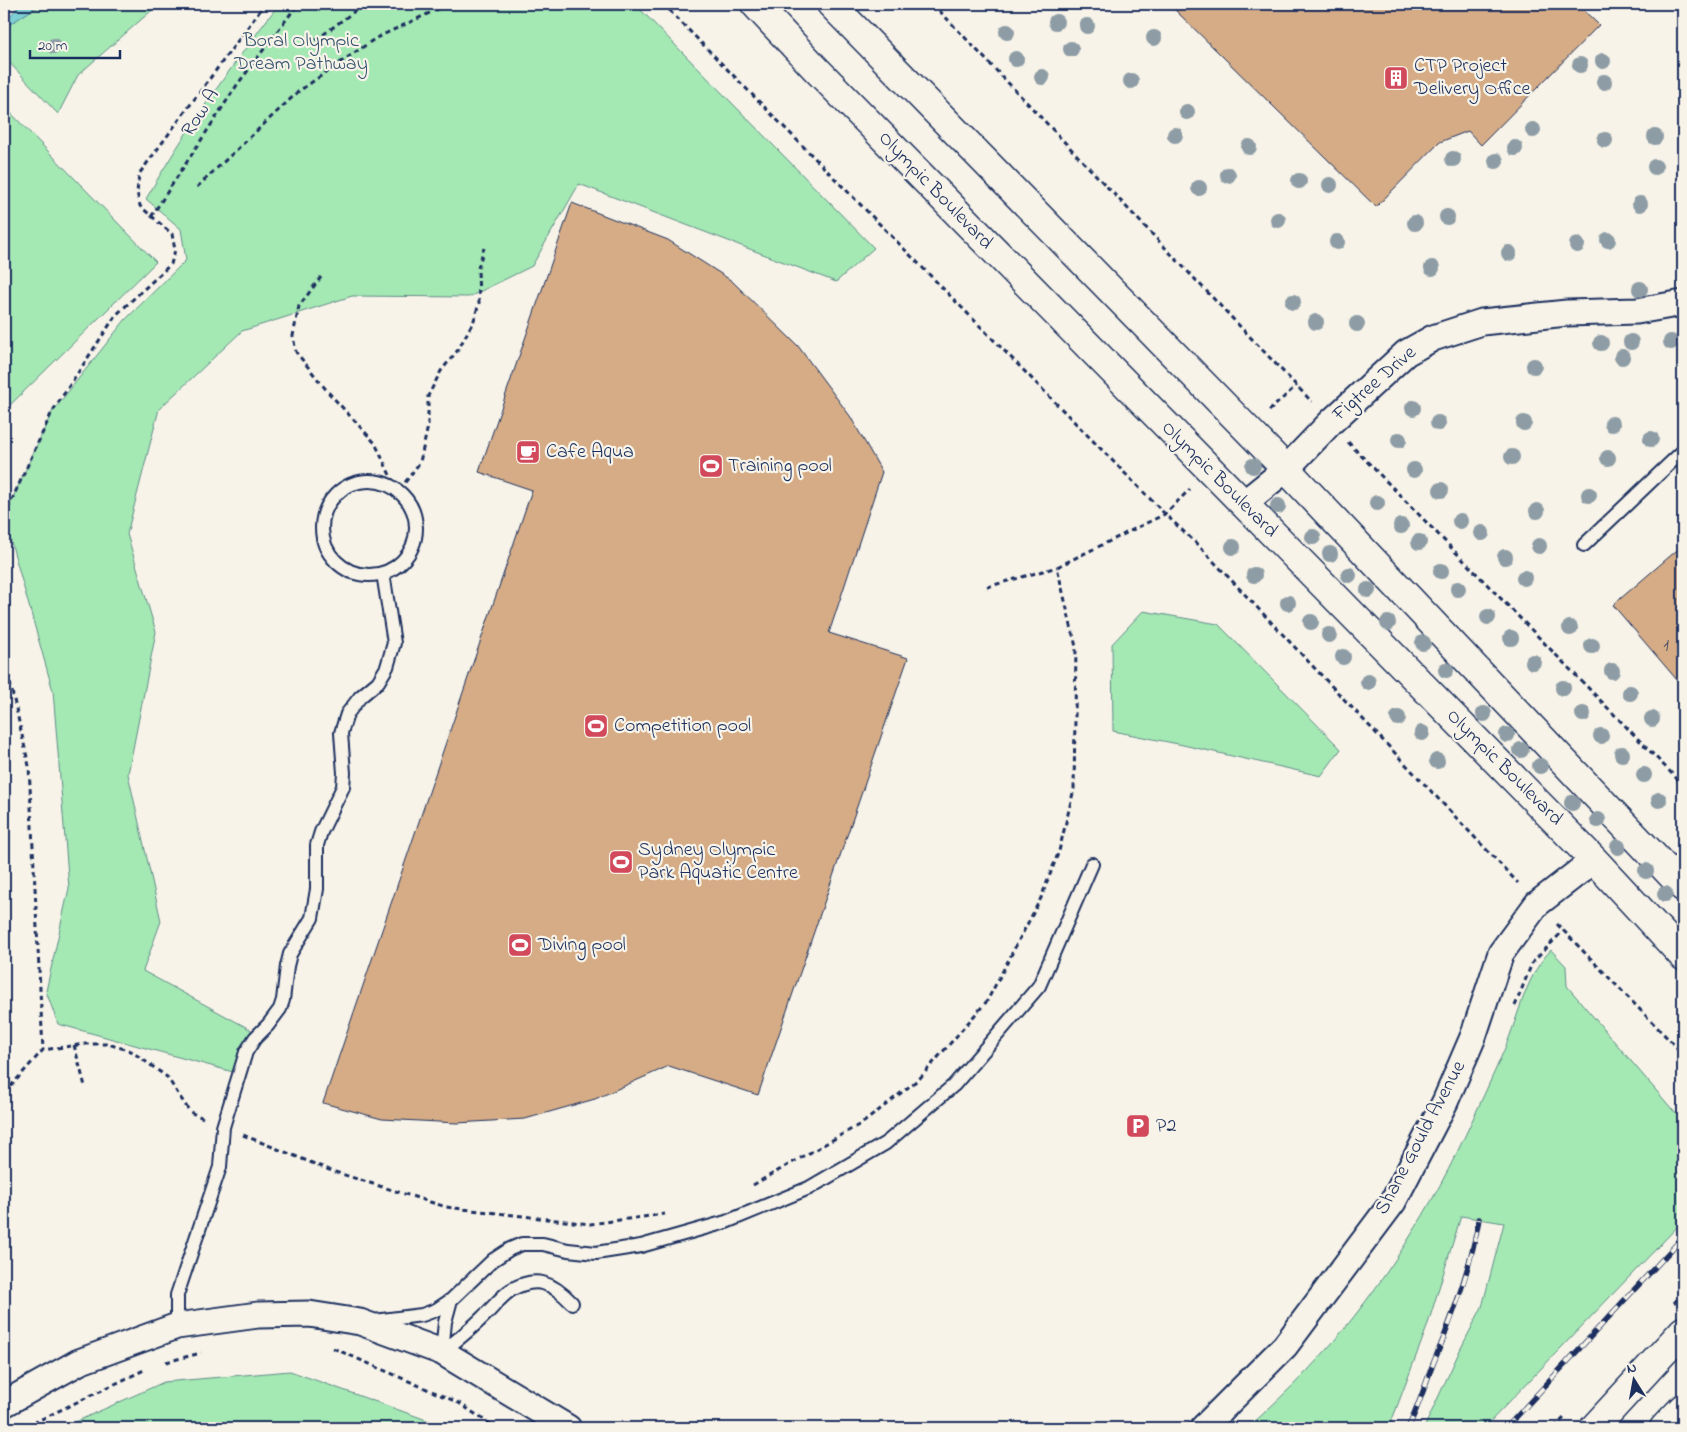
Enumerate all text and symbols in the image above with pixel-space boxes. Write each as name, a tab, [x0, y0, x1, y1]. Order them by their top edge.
park label: Boral Olympic Dream Pathway	[233, 27, 368, 79]
scale bar	[30, 28, 120, 60]
text: 20 m	[38, 35, 68, 57]
place label: CTP Project Delivery Office	[1413, 52, 1531, 104]
building icon: CTP Project Delivery Office	[1383, 65, 1409, 91]
street label: Row A	[175, 83, 227, 143]
street label: Olympic Boulevard	[871, 125, 999, 257]
street label: Figtree Drive	[1326, 339, 1424, 430]
street label: Olympic Boulevard	[1154, 415, 1284, 545]
place label: Cafe Aqua	[546, 438, 634, 467]
cafe icon: Cafe Aqua	[515, 439, 541, 465]
place label: Training pool	[728, 452, 832, 482]
sports icon: Training pool	[698, 453, 724, 479]
house number: 1	[1663, 633, 1669, 659]
street label: Olympic Boulevard	[1439, 703, 1569, 833]
place label: Competition pool	[614, 712, 751, 741]
sports icon: Competition pool	[583, 713, 609, 739]
place label: Sydney Olympic Park Aquatic Centre	[638, 836, 798, 888]
sports icon: Sydney Olympic Park Aquatic Centre	[608, 849, 634, 875]
place label: Diving pool	[537, 931, 626, 961]
sports icon: Diving pool	[507, 932, 533, 958]
street label: Shane Gould Avenue	[1368, 1056, 1474, 1220]
place label: P2	[1156, 1112, 1176, 1141]
parking icon: P2	[1125, 1113, 1151, 1139]
north arrow	[1610, 1354, 1660, 1404]
text: N	[1625, 1358, 1638, 1380]

